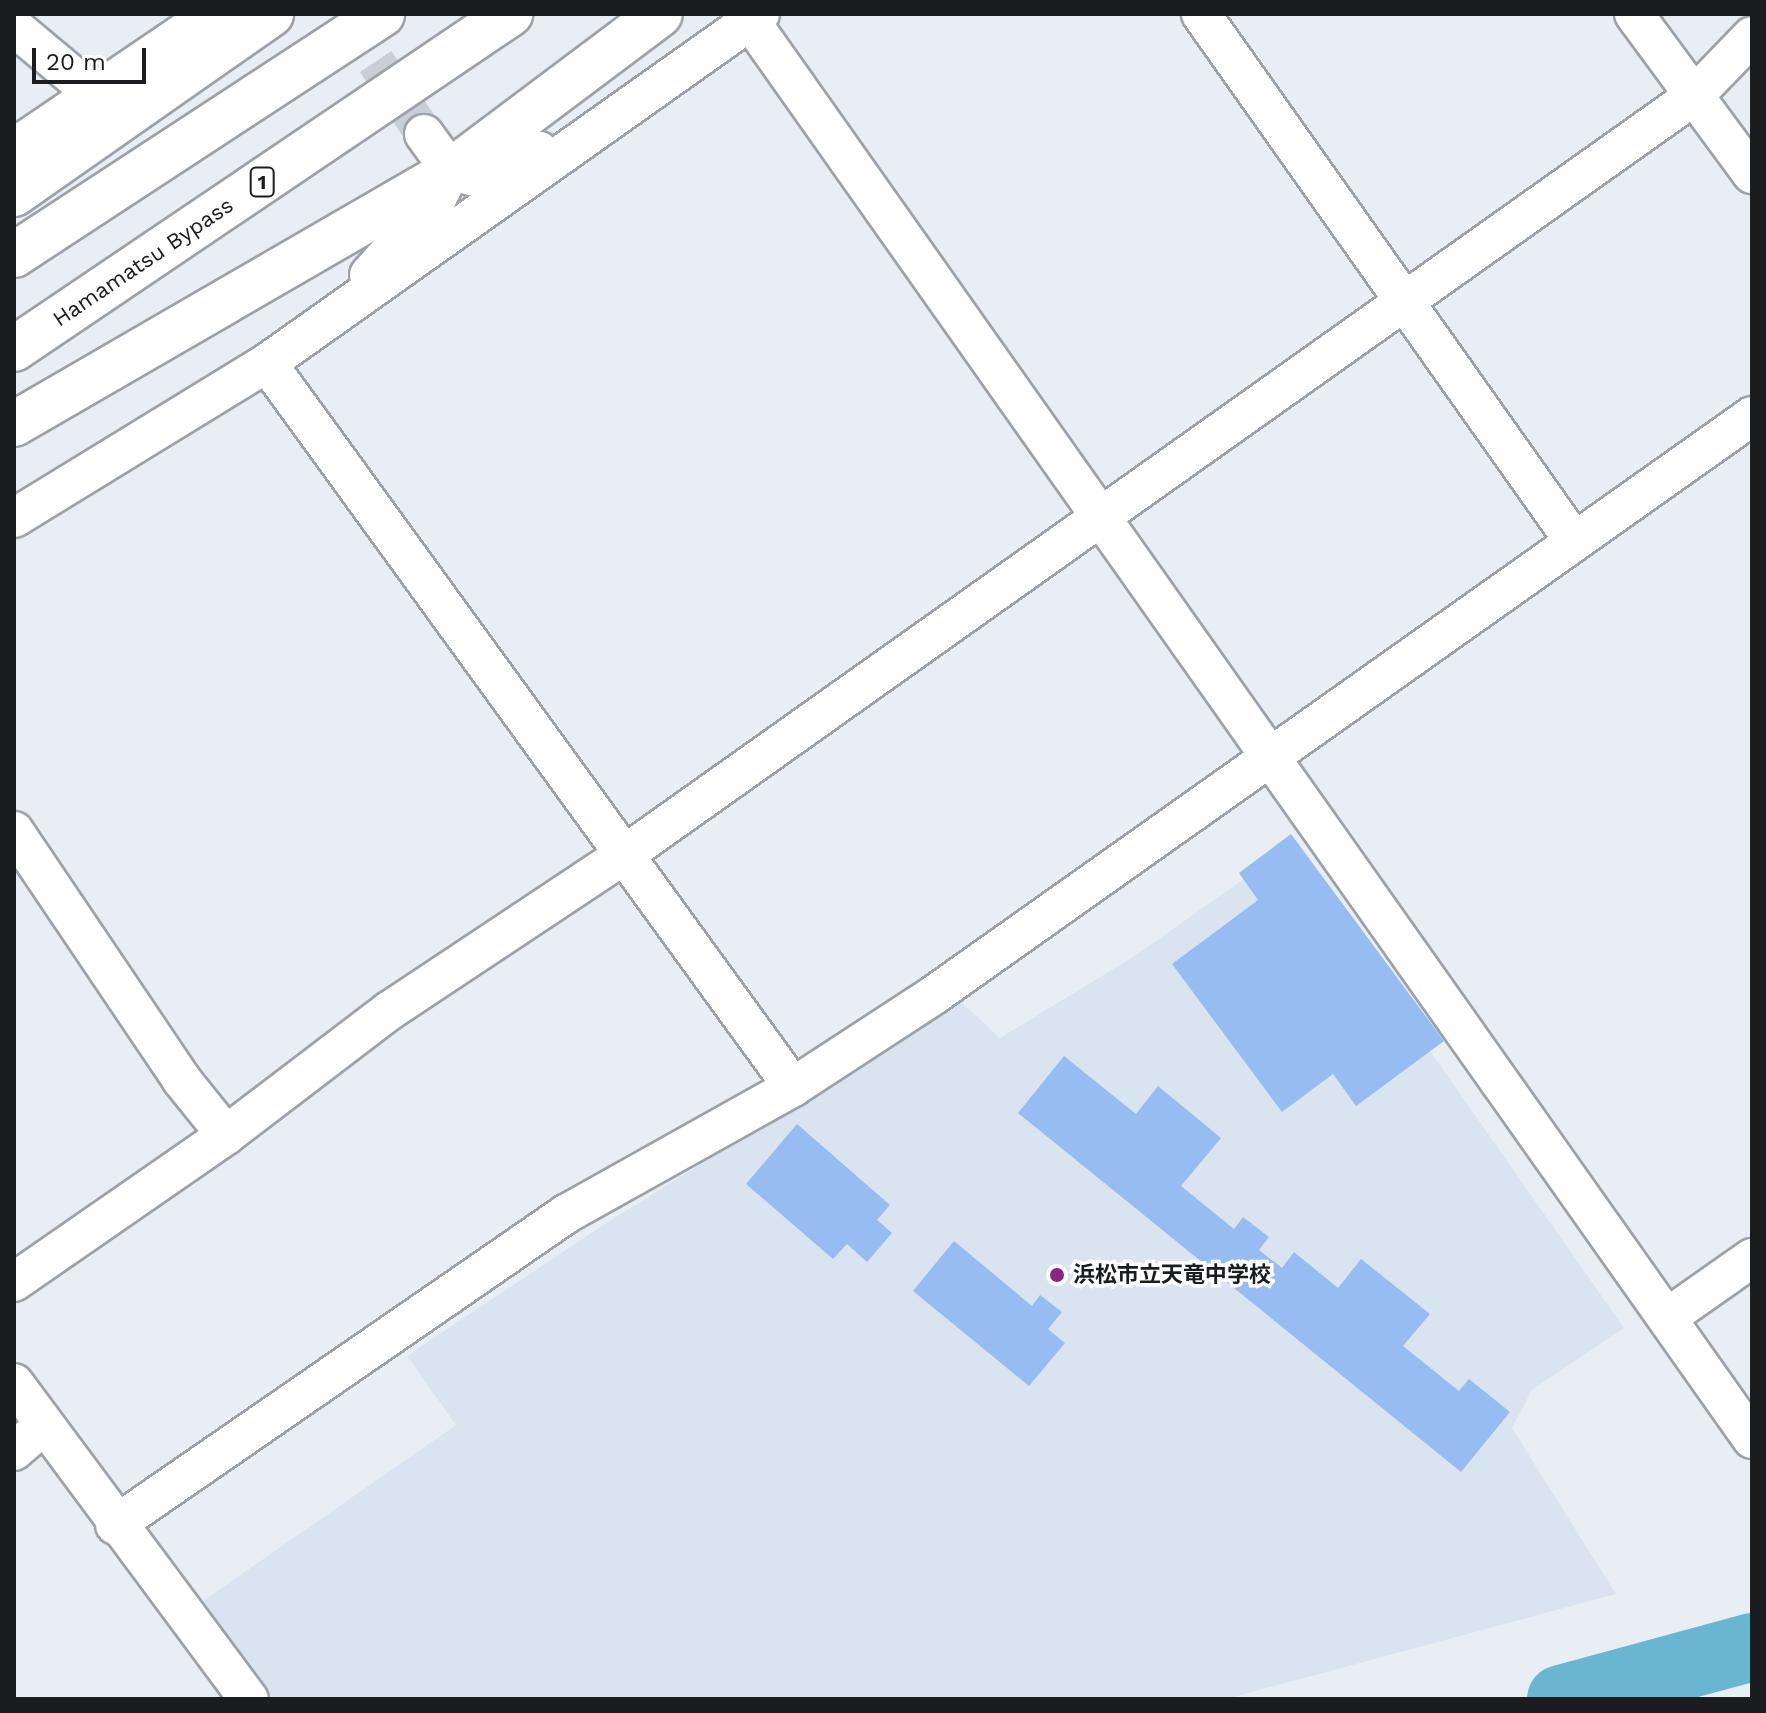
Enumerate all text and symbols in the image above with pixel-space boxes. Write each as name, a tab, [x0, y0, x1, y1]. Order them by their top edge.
scale bar	[36, 32, 150, 82]
text: 20 m	[46, 48, 106, 76]
road number: 1	[248, 166, 276, 198]
street label: Hamamatsu Bypass	[48, 192, 238, 332]
place label: 浜松市立天竜中学校	[1073, 1262, 1271, 1288]
marker: 浜松市立天竜中学校	[1048, 1266, 1066, 1284]

